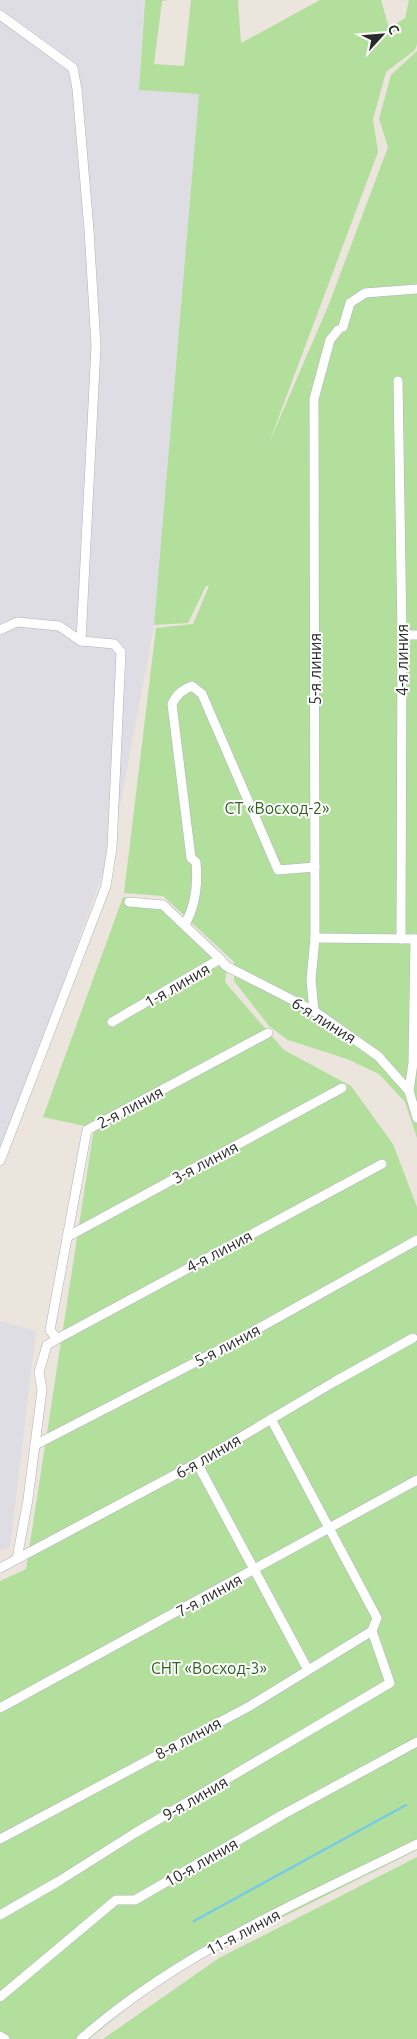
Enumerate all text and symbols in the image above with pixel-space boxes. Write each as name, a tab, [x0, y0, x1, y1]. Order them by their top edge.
north arrow	[357, 10, 407, 60]
text: С	[385, 22, 403, 37]
street label: 4-я линия	[393, 624, 411, 696]
street label: 5-я линия	[306, 633, 324, 705]
park label: СТ «Восход-2»	[224, 799, 330, 817]
street label: 1-я линия	[141, 959, 213, 1011]
street label: 6-я линия	[289, 993, 359, 1047]
street label: 2-я линия	[94, 1082, 166, 1132]
street label: 3-я линия	[169, 1137, 241, 1187]
street label: 4-я линия	[183, 1226, 255, 1276]
street label: 5-я линия	[191, 1320, 263, 1370]
street label: 6-я линия	[172, 1430, 244, 1482]
street label: 7-я линия	[173, 1570, 245, 1620]
park label: СНТ «Восход-3»	[151, 1659, 267, 1677]
street label: 8-я линия	[152, 1713, 224, 1763]
street label: 9-я линия	[159, 1772, 231, 1824]
street label: 10-я линия	[161, 1834, 241, 1890]
street label: 11-я линия	[203, 1905, 283, 1959]

